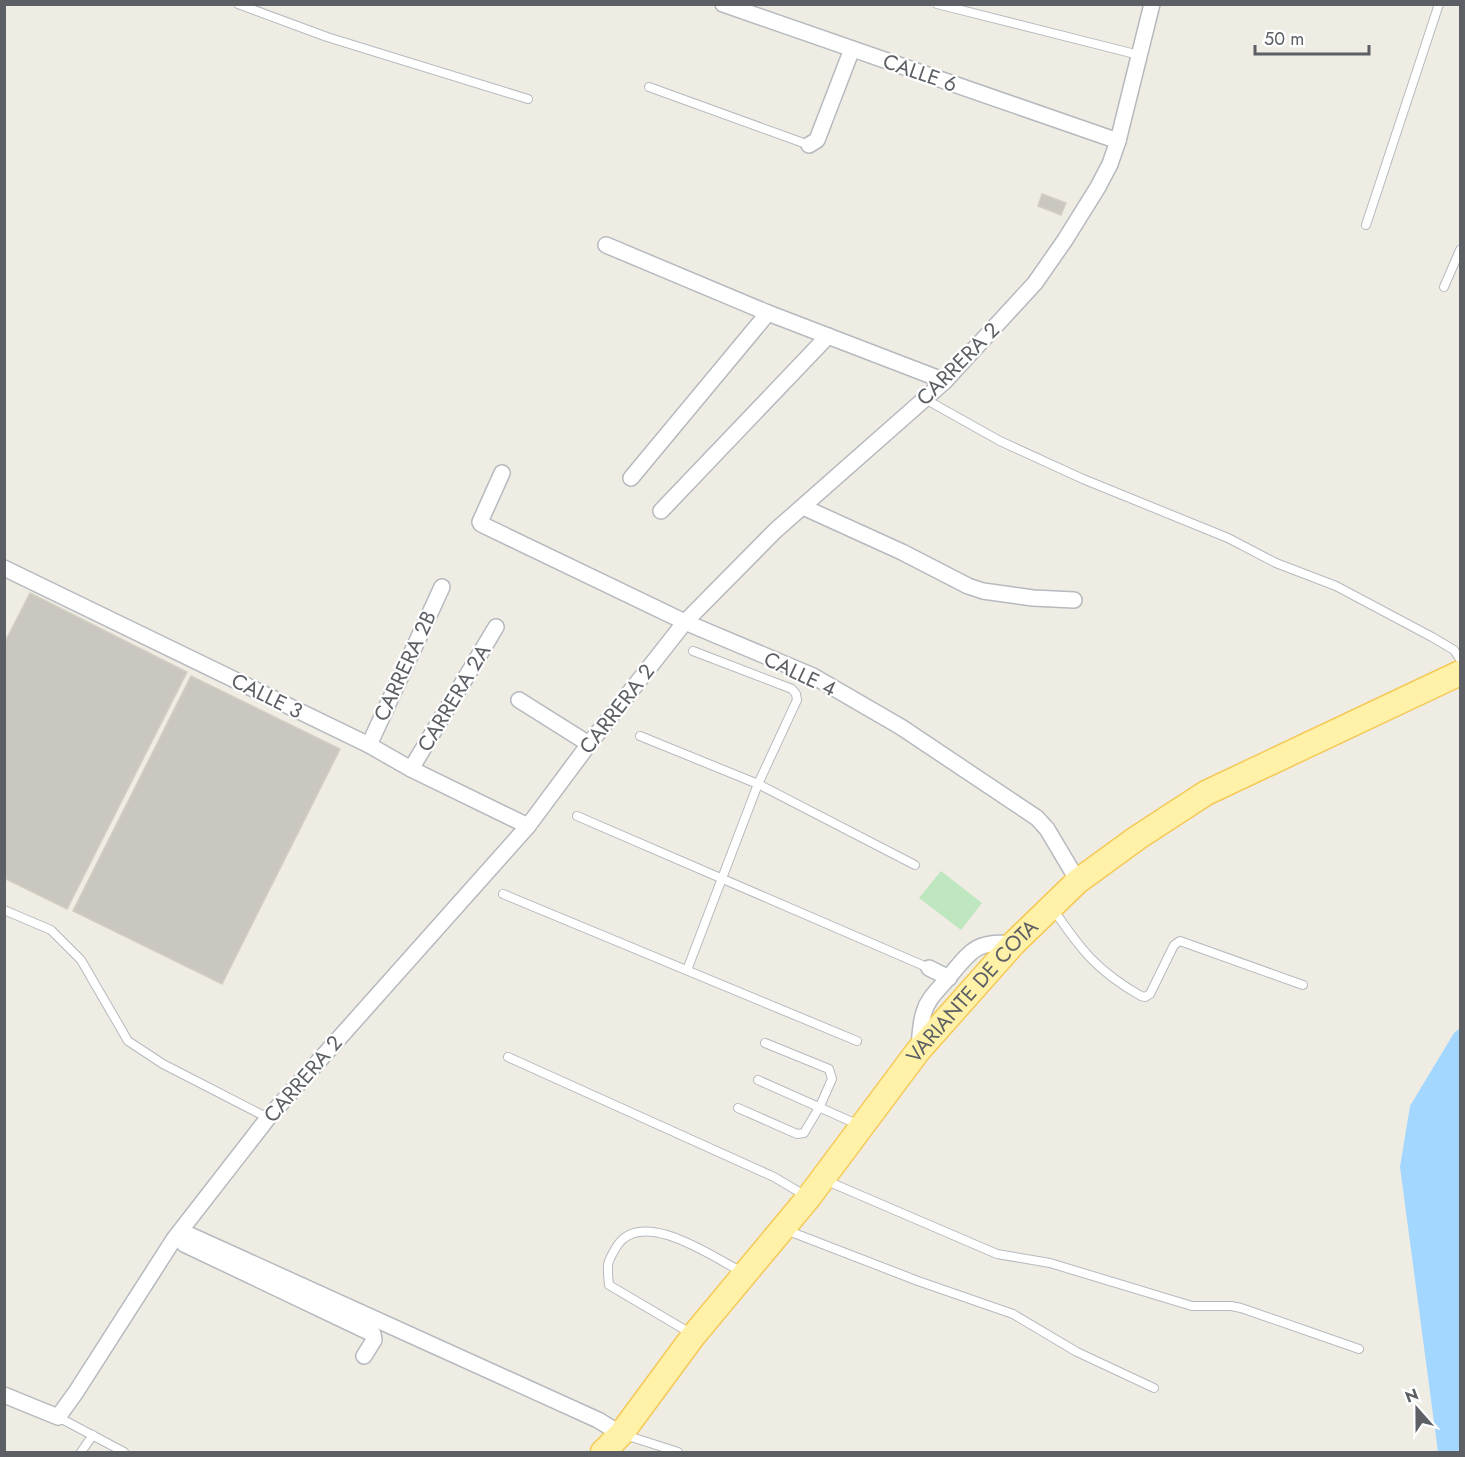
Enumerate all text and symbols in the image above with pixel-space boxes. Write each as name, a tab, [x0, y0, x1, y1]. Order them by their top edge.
scale bar	[1255, 18, 1369, 56]
text: 50 m	[1264, 26, 1304, 52]
street label: CALLE 6	[879, 46, 961, 100]
street label: CARRERA 2	[910, 316, 1006, 412]
street label: CARRERA 2B	[366, 606, 444, 726]
street label: CARRERA 2A	[410, 638, 498, 757]
street label: CALLE 4	[759, 644, 841, 704]
street label: CARRERA 2	[572, 658, 662, 760]
street label: CALLE 3	[226, 666, 308, 726]
street label: VARIANTE DE COTA	[899, 912, 1045, 1069]
street label: CARRERA 2	[257, 1029, 349, 1129]
north arrow	[1387, 1379, 1447, 1439]
text: N	[1402, 1382, 1422, 1408]

